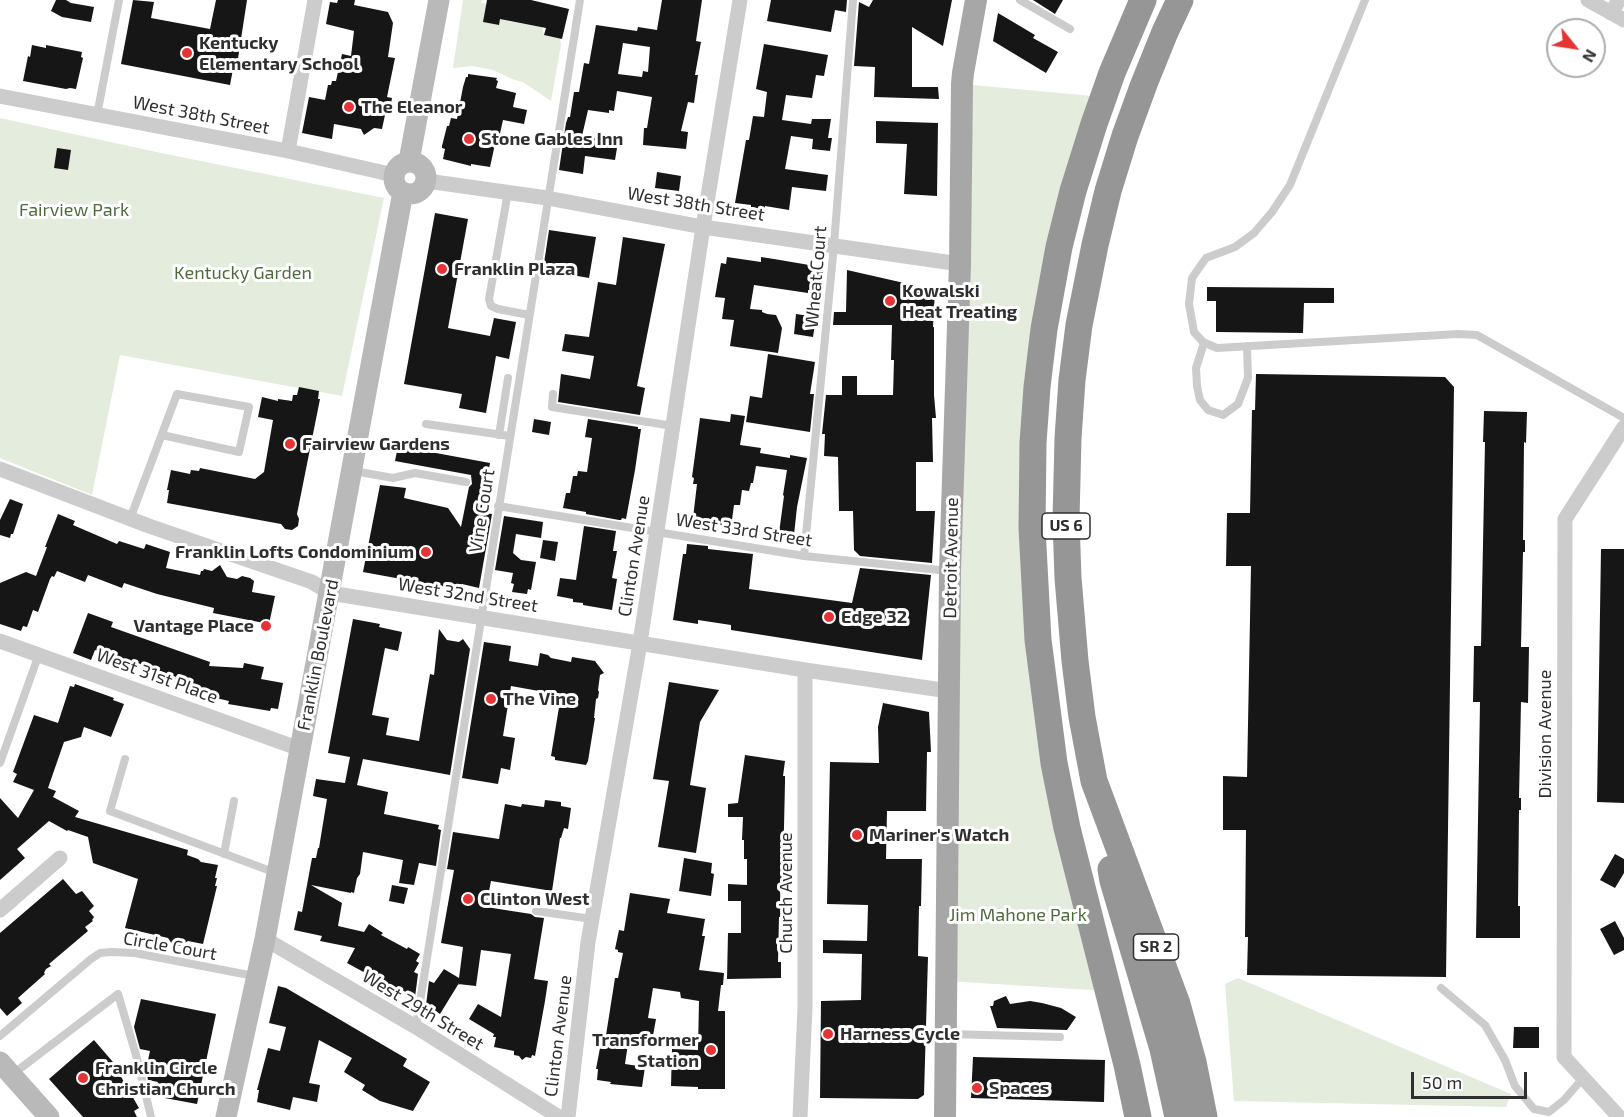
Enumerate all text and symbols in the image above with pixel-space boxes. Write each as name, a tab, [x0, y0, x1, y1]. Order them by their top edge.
north arrow	[1546, 18, 1606, 78]
place label: Kentucky Elementary School	[199, 32, 359, 74]
marker: Kentucky Elementary School	[180, 46, 194, 60]
text: N	[1579, 46, 1601, 66]
street label: West 38th Street	[131, 91, 271, 139]
place label: The Eleanor	[361, 96, 463, 118]
marker: The Eleanor	[342, 100, 356, 114]
place label: Stone Gables Inn	[481, 128, 623, 150]
marker: Stone Gables Inn	[462, 132, 476, 146]
street label: West 38th Street	[626, 182, 766, 226]
park label: Fairview Park	[19, 199, 129, 221]
street label: Wheat Court	[801, 225, 831, 329]
place label: Franklin Plaza	[454, 258, 575, 280]
park label: Kentucky Garden	[174, 262, 312, 284]
marker: Franklin Plaza	[435, 262, 449, 276]
place label: Kowalski Heat Treating	[902, 280, 1017, 322]
marker: Kowalski Heat Treating	[883, 294, 897, 308]
place label: Fairview Gardens	[302, 433, 450, 455]
marker: Fairview Gardens	[283, 437, 297, 451]
street label: Vine Court	[465, 468, 499, 554]
street label: Clinton Avenue	[614, 494, 654, 618]
street label: Detroit Avenue	[939, 497, 963, 619]
street label: West 33rd Street	[674, 509, 814, 551]
road number: US 6	[1042, 513, 1090, 539]
place label: Franklin Lofts Condominium	[175, 541, 414, 563]
marker: Franklin Lofts Condominium	[419, 545, 433, 559]
street label: West 32nd Street	[397, 573, 539, 617]
street label: Franklin Boulevard	[293, 578, 343, 732]
place label: Edge 32	[841, 606, 907, 628]
marker: Edge 32	[822, 610, 836, 624]
place label: Vantage Place	[133, 615, 254, 637]
marker: Vantage Place	[259, 619, 273, 633]
street label: West 31st Place	[93, 644, 221, 708]
street label: Division Avenue	[1534, 669, 1556, 799]
place label: The Vine	[503, 688, 576, 710]
marker: The Vine	[484, 692, 498, 706]
place label: Mariner's Watch	[869, 824, 1009, 846]
marker: Mariner's Watch	[850, 828, 864, 842]
street label: Church Avenue	[775, 832, 797, 954]
place label: Clinton West	[480, 888, 589, 910]
marker: Clinton West	[461, 892, 475, 906]
park label: Jim Mahone Park	[949, 904, 1087, 926]
street label: Circle Court	[122, 927, 218, 965]
road number: SR 2	[1134, 934, 1178, 960]
street label: West 29th Street	[358, 965, 488, 1055]
street label: Clinton Avenue	[540, 974, 576, 1098]
place label: Harness Cycle	[840, 1023, 960, 1045]
marker: Harness Cycle	[821, 1027, 835, 1041]
place label: Transformer Station	[592, 1029, 699, 1072]
marker: Transformer Station	[704, 1043, 718, 1057]
place label: Franklin Circle Christian Church	[95, 1057, 236, 1100]
scale bar	[1414, 1060, 1530, 1098]
marker: Franklin Circle Christian Church	[76, 1071, 90, 1085]
text: 50 m	[1422, 1071, 1462, 1093]
place label: Spaces	[989, 1077, 1049, 1099]
marker: Spaces	[970, 1081, 984, 1095]

